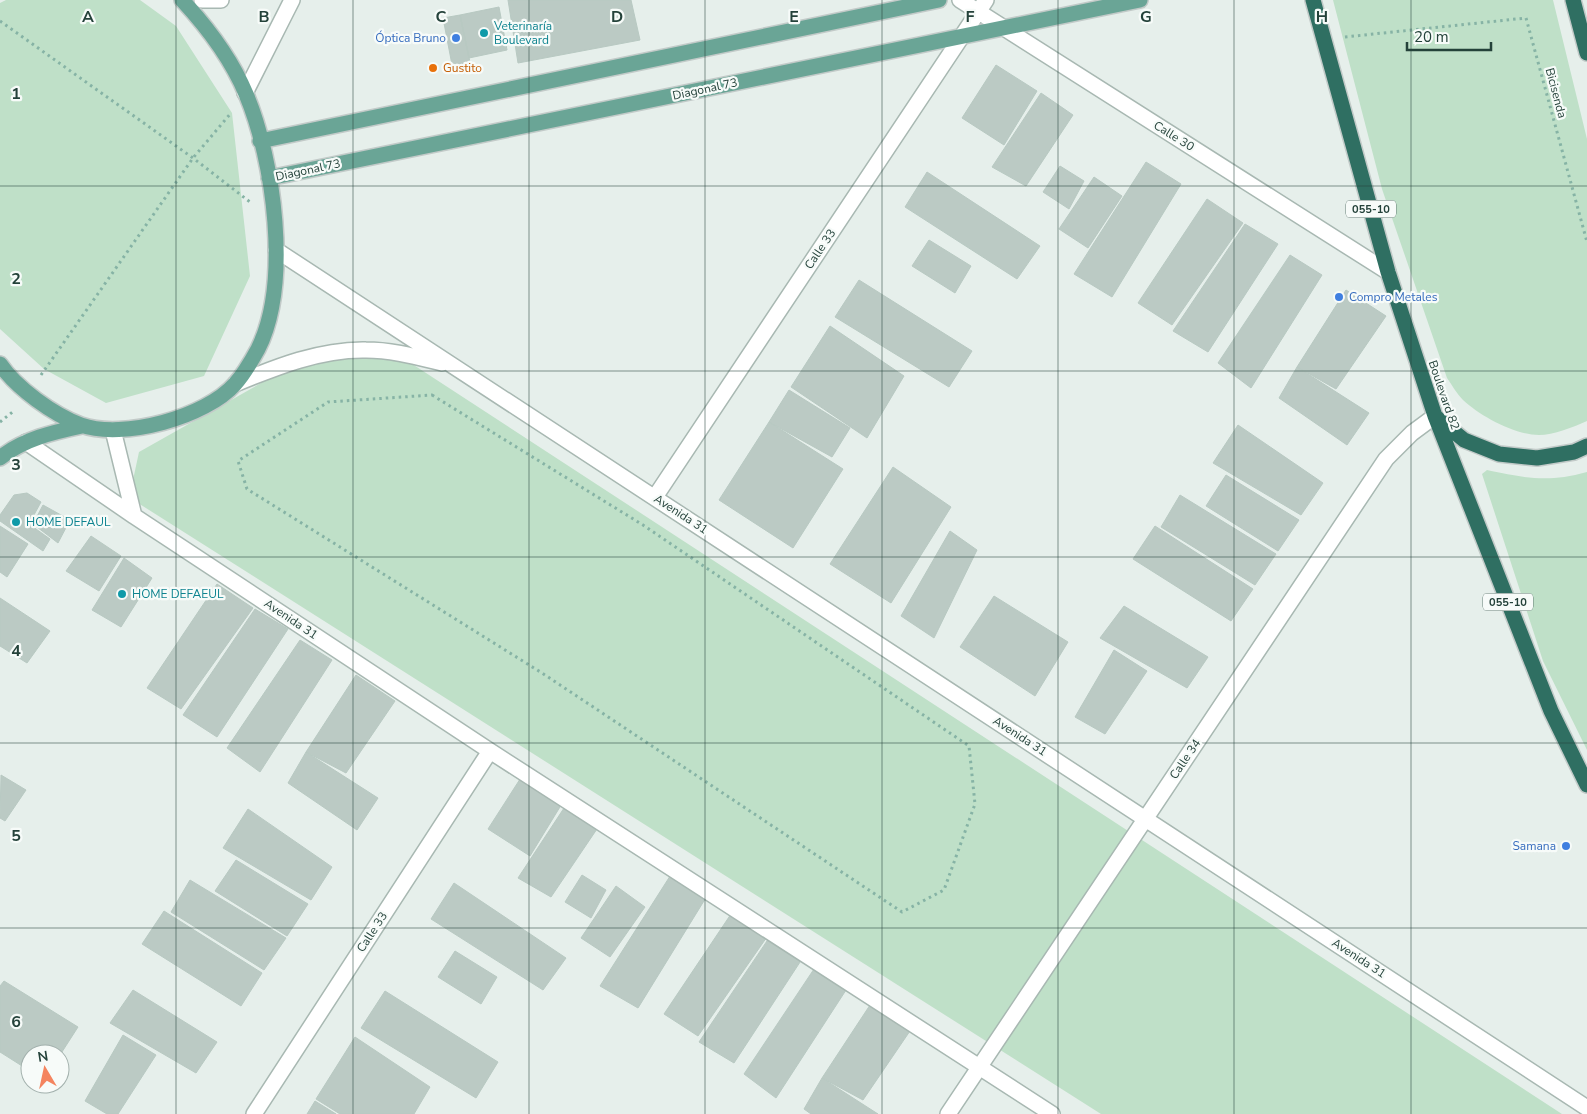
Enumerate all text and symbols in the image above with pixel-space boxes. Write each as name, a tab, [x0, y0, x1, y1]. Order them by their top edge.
text: A	[82, 6, 94, 28]
text: B	[258, 6, 270, 28]
text: C	[436, 6, 447, 28]
text: D	[611, 6, 623, 28]
text: E	[789, 6, 799, 28]
text: F	[966, 6, 975, 28]
text: G	[1140, 6, 1152, 28]
text: H	[1316, 6, 1328, 28]
place label: Veterinaría Boulevard	[493, 18, 552, 48]
scale bar	[1407, 20, 1491, 52]
marker: Veterinaría Boulevard	[478, 27, 490, 39]
text: 20 m	[1414, 27, 1449, 47]
place label: Óptica Bruno	[375, 30, 446, 46]
marker: Óptica Bruno	[450, 32, 462, 44]
place label: Gustito	[443, 60, 482, 76]
marker: Gustito	[427, 62, 439, 74]
street label: Bicisenda	[1542, 66, 1570, 120]
street label: Diagonal 73	[671, 74, 739, 104]
text: 1	[11, 83, 21, 105]
street label: Calle 30	[1151, 117, 1197, 155]
street label: Diagonal 73	[274, 155, 342, 185]
road number: 055-10	[1346, 200, 1396, 218]
street label: Calle 33	[801, 226, 839, 272]
text: 2	[11, 268, 21, 290]
place label: Compro Metales	[1349, 289, 1438, 305]
marker: Compro Metales	[1333, 291, 1345, 303]
street label: Boulevard 82	[1425, 358, 1463, 432]
text: 3	[11, 454, 21, 476]
street label: Avenida 31	[651, 491, 711, 537]
place label: HOME DEFAUL	[26, 514, 111, 530]
marker: HOME DEFAUL	[10, 516, 22, 528]
place label: HOME DEFAEUL	[132, 586, 224, 602]
marker: HOME DEFAEUL	[116, 588, 128, 600]
road number: 055-10	[1483, 594, 1533, 610]
street label: Avenida 31	[261, 595, 321, 643]
text: 4	[11, 640, 21, 662]
street label: Avenida 31	[990, 713, 1050, 759]
street label: Calle 34	[1166, 736, 1204, 782]
text: 5	[11, 825, 21, 847]
place label: Samana	[1512, 838, 1556, 854]
marker: Samana	[1560, 840, 1572, 852]
street label: Calle 33	[353, 909, 391, 955]
street label: Avenida 31	[1329, 935, 1389, 981]
text: 6	[11, 1011, 21, 1033]
north arrow	[20, 1044, 70, 1094]
text: N	[36, 1046, 50, 1067]

